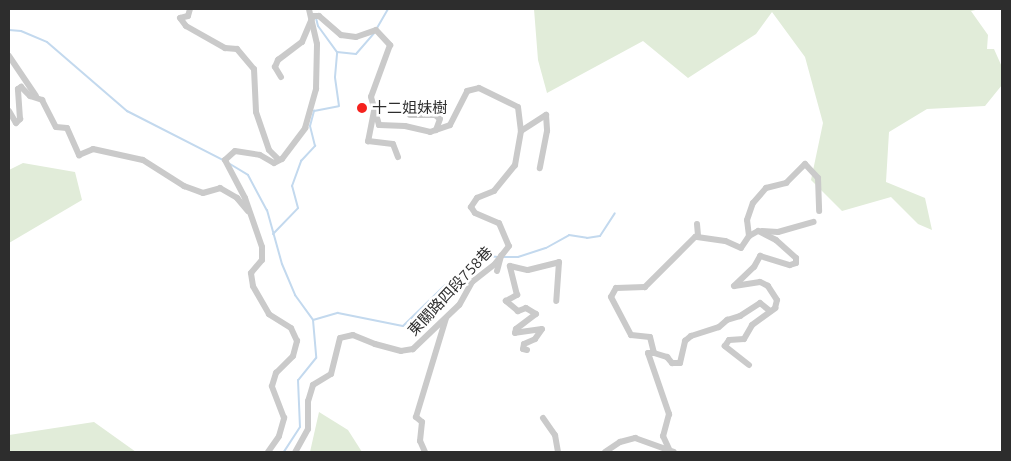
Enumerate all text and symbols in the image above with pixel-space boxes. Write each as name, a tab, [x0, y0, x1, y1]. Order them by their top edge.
place label: 十二姐妹樹	[372, 99, 447, 117]
marker: 十二姐妹樹	[356, 102, 368, 114]
street label: 東關路四段758巷	[404, 243, 496, 339]

